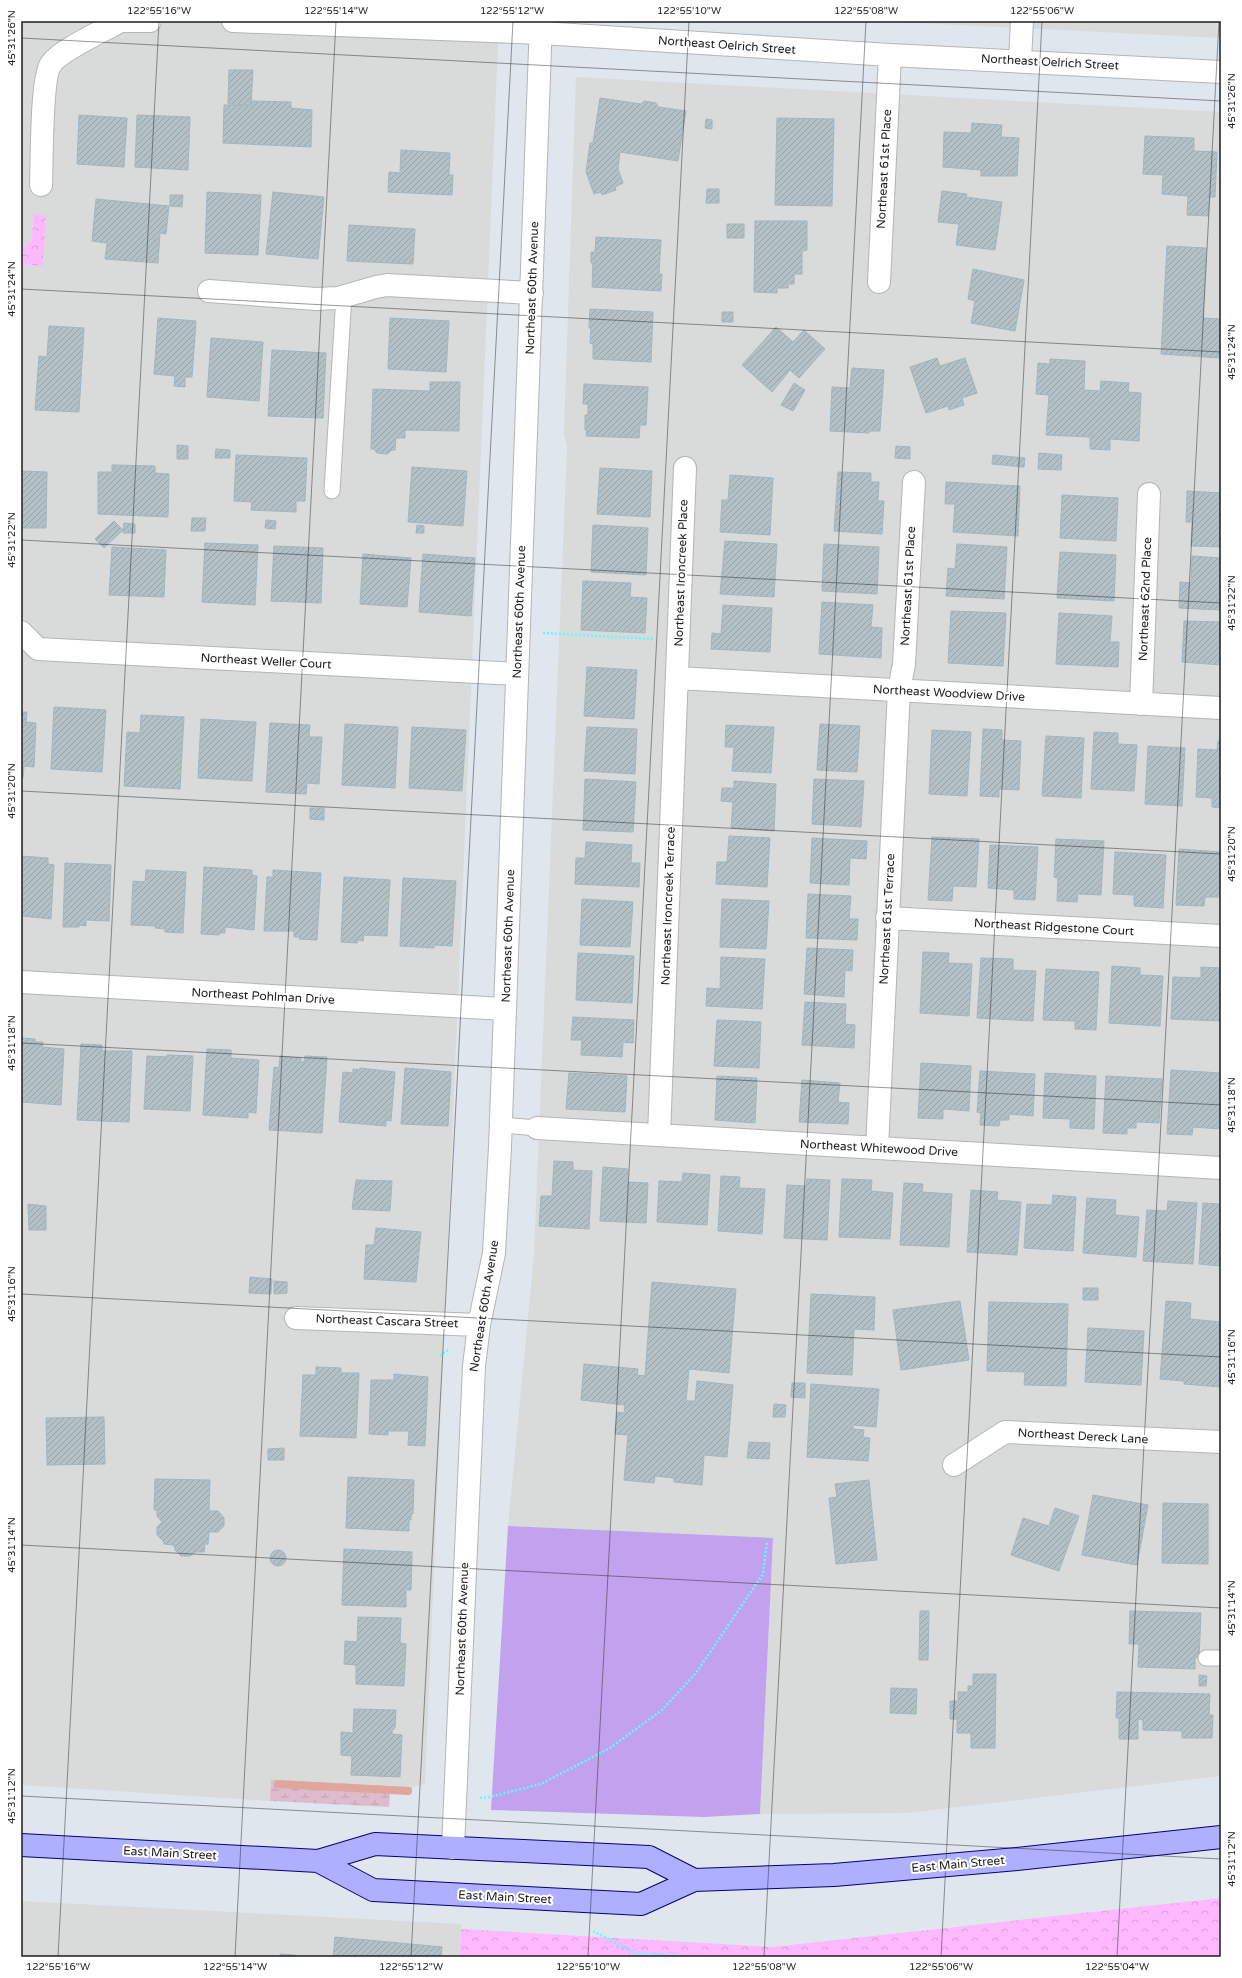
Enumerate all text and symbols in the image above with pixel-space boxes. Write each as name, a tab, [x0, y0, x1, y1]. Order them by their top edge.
text: 122°55'16"W	[127, 5, 191, 17]
text: 122°55'14"W	[304, 5, 368, 17]
text: 122°55'12"W	[480, 5, 544, 17]
text: 122°55'10"W	[657, 5, 721, 17]
text: 122°55'08"W	[834, 5, 898, 17]
text: 122°55'06"W	[1010, 5, 1074, 17]
text: 45°31'26"N	[6, 10, 18, 66]
street label: Northeast Oelrich Street	[658, 33, 797, 57]
street label: Northeast Oelrich Street	[981, 51, 1120, 73]
text: 45°31'26"N	[1226, 73, 1238, 129]
street label: Northeast 61st Place	[874, 109, 894, 229]
street label: Northeast 60th Avenue	[523, 221, 541, 355]
text: 45°31'24"N	[6, 261, 18, 317]
text: 45°31'24"N	[1226, 324, 1238, 380]
street label: Northeast Ironcreek Place	[671, 499, 691, 647]
text: 45°31'22"N	[6, 512, 18, 568]
street label: Northeast 61st Place	[898, 526, 918, 646]
street label: Northeast 62nd Place	[1136, 537, 1154, 661]
street label: Northeast 60th Avenue	[510, 545, 528, 679]
text: 45°31'22"N	[1226, 575, 1238, 631]
street label: Northeast Weller Court	[200, 651, 332, 671]
street label: Northeast Woodview Drive	[873, 682, 1026, 704]
text: 45°31'20"N	[6, 763, 18, 819]
street label: Northeast Ironcreek Terrace	[658, 826, 678, 986]
text: 45°31'20"N	[1226, 826, 1238, 882]
street label: Northeast 61st Terrace	[877, 853, 897, 985]
street label: Northeast 60th Avenue	[499, 869, 517, 1003]
street label: Northeast Ridgestone Court	[974, 916, 1135, 938]
street label: Northeast Pohlman Drive	[191, 985, 335, 1007]
text: 45°31'18"N	[6, 1015, 18, 1071]
text: 45°31'18"N	[1226, 1077, 1238, 1133]
street label: Northeast Whitewood Drive	[800, 1137, 959, 1159]
street label: Northeast 60th Avenue	[467, 1239, 501, 1373]
text: 45°31'16"N	[6, 1266, 18, 1322]
street label: Northeast Cascara Street	[315, 1312, 459, 1331]
text: 45°31'16"N	[1226, 1329, 1238, 1385]
street label: Northeast Dereck Lane	[1017, 1426, 1149, 1446]
text: 45°31'14"N	[6, 1517, 18, 1573]
street label: Northeast 60th Avenue	[453, 1562, 471, 1696]
text: 45°31'14"N	[1226, 1580, 1238, 1636]
text: 45°31'12"N	[6, 1768, 18, 1824]
text: 45°31'12"N	[1226, 1831, 1238, 1887]
street label: East Main Street	[123, 1844, 218, 1862]
street label: East Main Street	[911, 1853, 1006, 1875]
street label: East Main Street	[458, 1888, 553, 1906]
text: 122°55'16"W	[26, 1961, 90, 1973]
text: 122°55'14"W	[203, 1961, 267, 1973]
text: 122°55'12"W	[379, 1961, 443, 1973]
text: 122°55'10"W	[556, 1961, 620, 1973]
text: 122°55'08"W	[732, 1961, 796, 1973]
text: 122°55'06"W	[909, 1961, 973, 1973]
text: 122°55'04"W	[1085, 1961, 1149, 1973]

